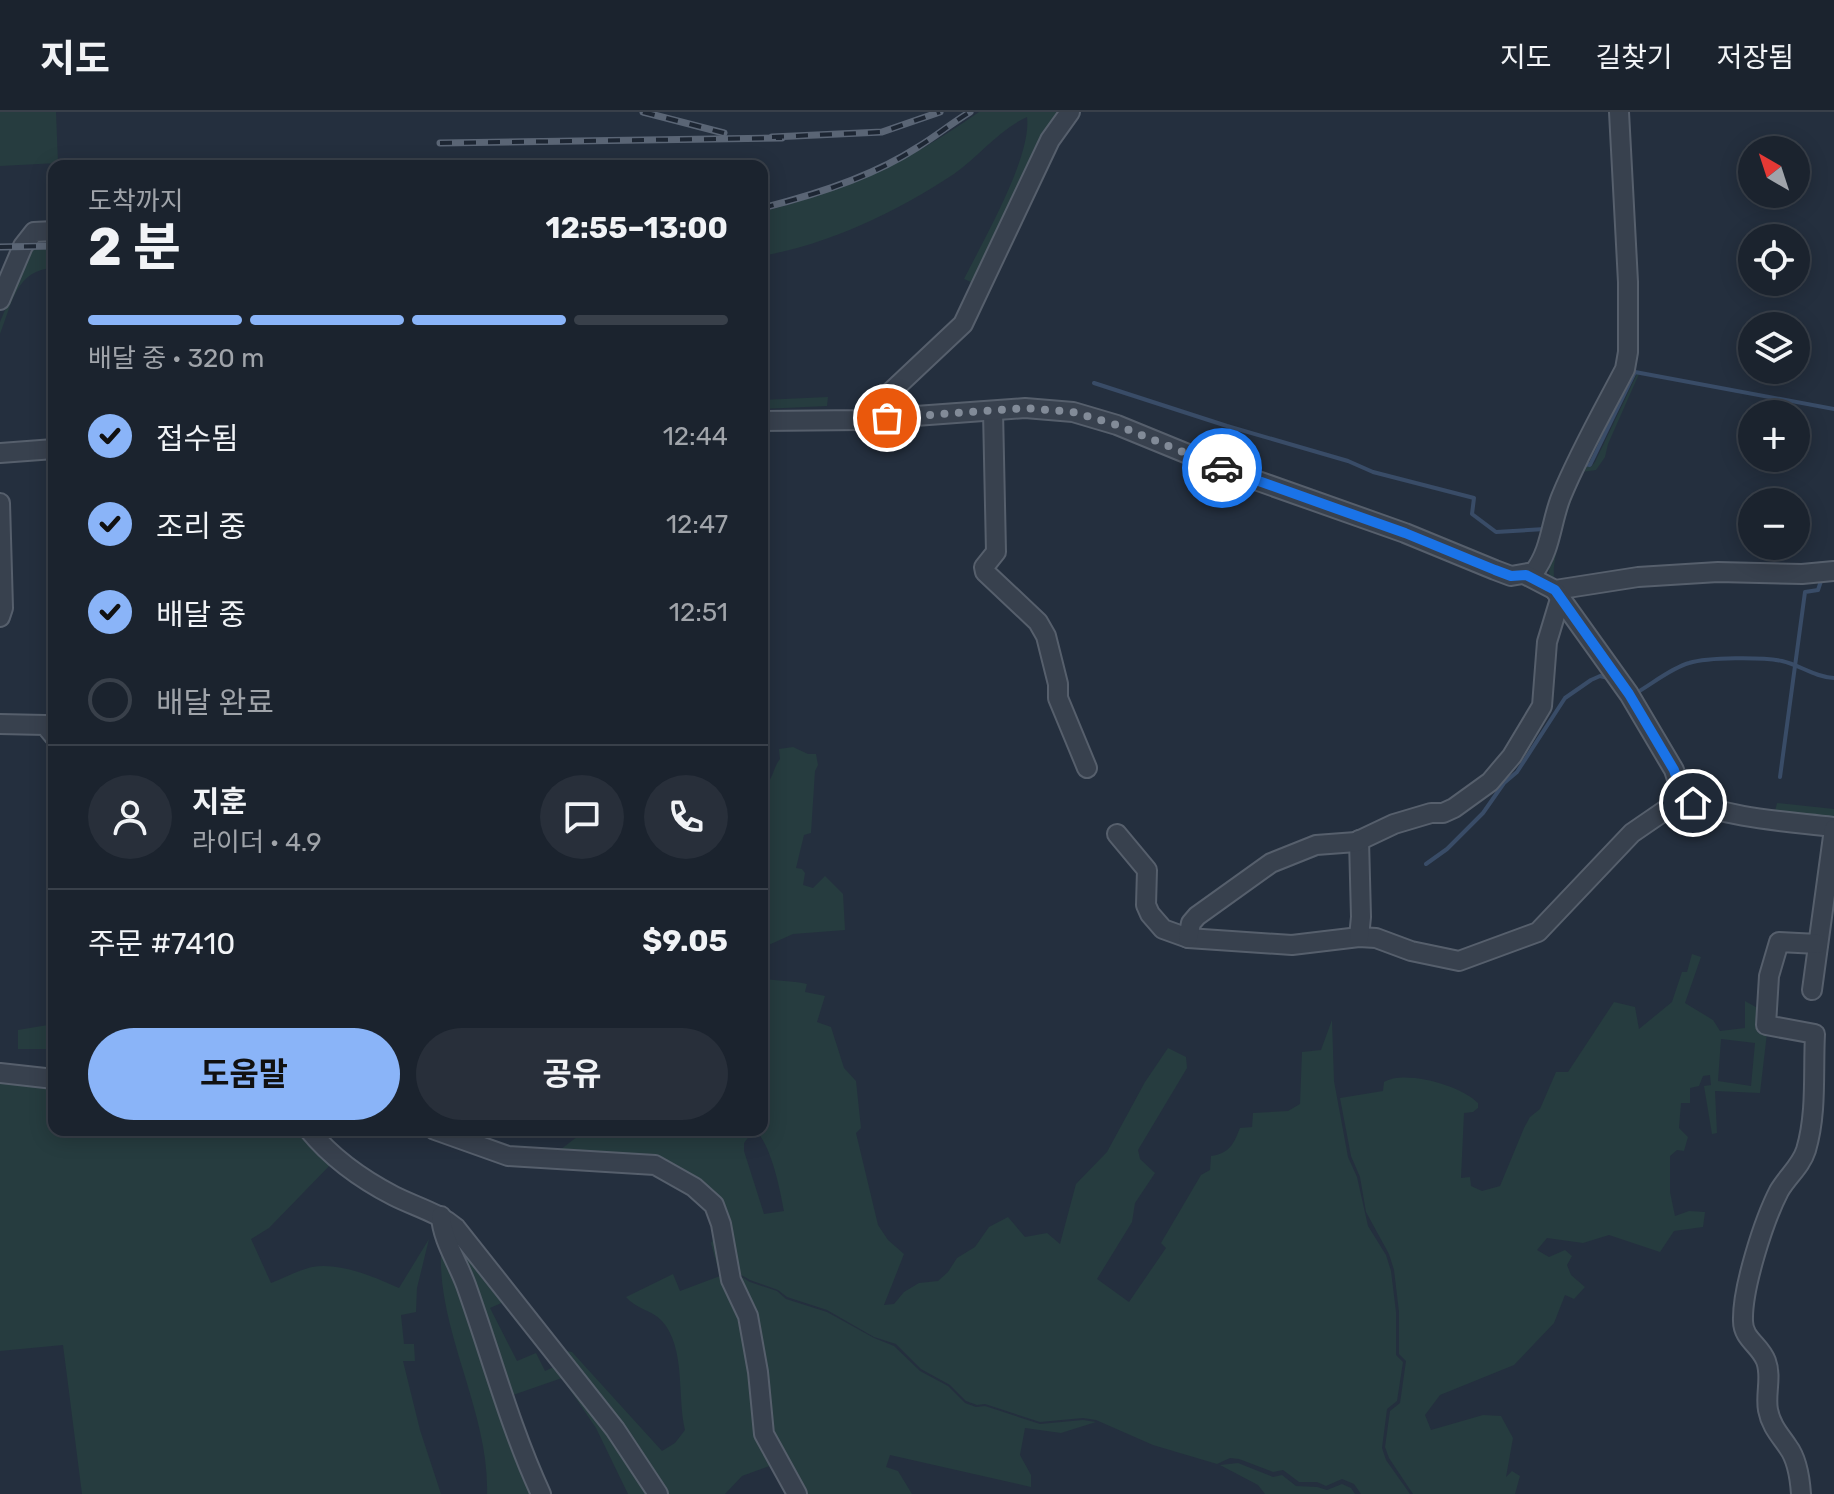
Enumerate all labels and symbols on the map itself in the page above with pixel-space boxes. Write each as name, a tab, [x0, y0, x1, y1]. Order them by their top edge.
north arrow	[1738, 136, 1810, 208]
pin	[853, 384, 921, 452]
courier	[1182, 428, 1262, 508]
pin	[1659, 769, 1727, 837]

